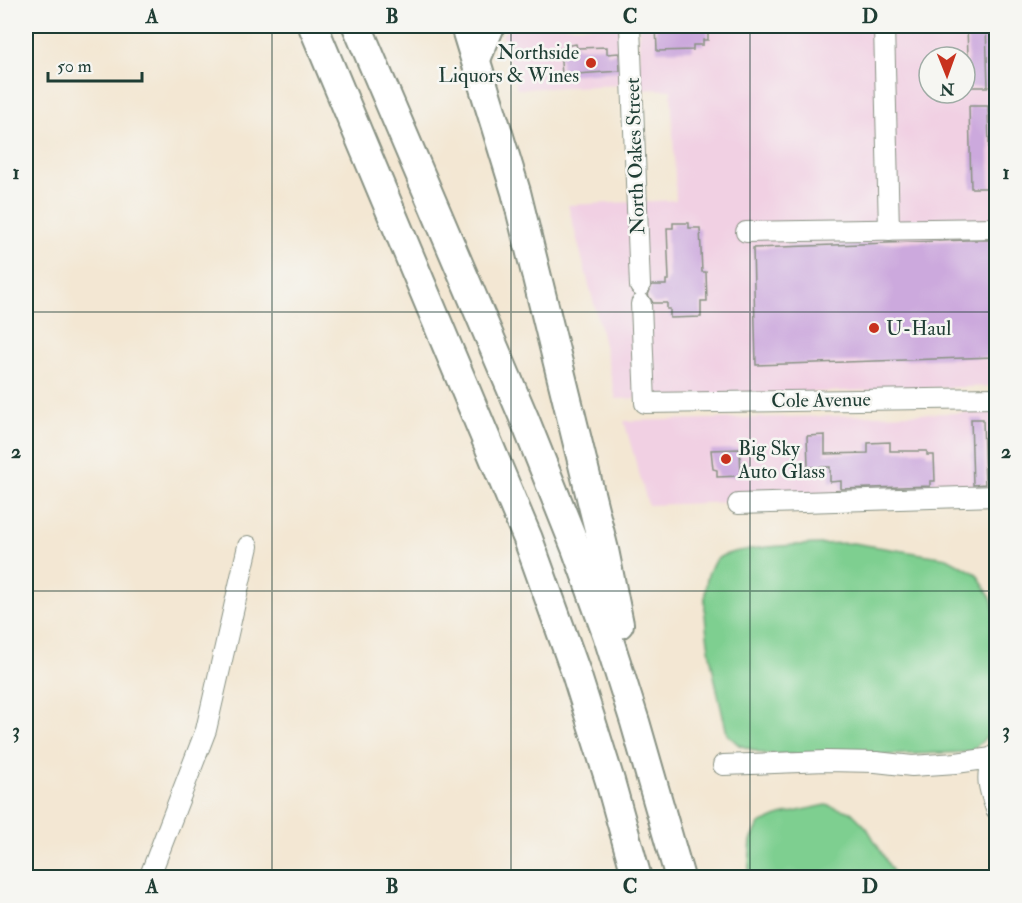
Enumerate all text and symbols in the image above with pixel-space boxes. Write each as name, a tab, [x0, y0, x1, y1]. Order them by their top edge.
text: A	[145, 4, 159, 29]
text: B	[385, 4, 399, 29]
text: C	[623, 4, 637, 29]
text: D	[862, 4, 878, 29]
place label: Northside Liquors & Wines	[438, 40, 579, 88]
scale bar	[48, 45, 142, 83]
north arrow	[917, 45, 977, 105]
text: 50 m	[57, 55, 92, 78]
marker: Northside Liquors & Wines	[584, 56, 598, 70]
street label: North Oakes Street	[620, 77, 650, 235]
text: N	[939, 79, 956, 99]
text: 1	[12, 160, 20, 185]
text: 1	[1002, 160, 1010, 185]
place label: U-Haul	[886, 316, 951, 341]
marker: U-Haul	[867, 321, 881, 335]
street label: Cole Avenue	[771, 387, 871, 413]
place label: Big Sky Auto Glass	[737, 436, 825, 484]
text: 2	[11, 439, 21, 464]
text: 2	[1001, 439, 1011, 464]
marker: Big Sky Auto Glass	[719, 452, 733, 466]
text: 3	[12, 718, 20, 743]
text: 3	[1002, 718, 1010, 743]
text: A	[145, 874, 159, 899]
text: B	[385, 874, 399, 899]
text: C	[623, 874, 637, 899]
text: D	[862, 874, 878, 899]

